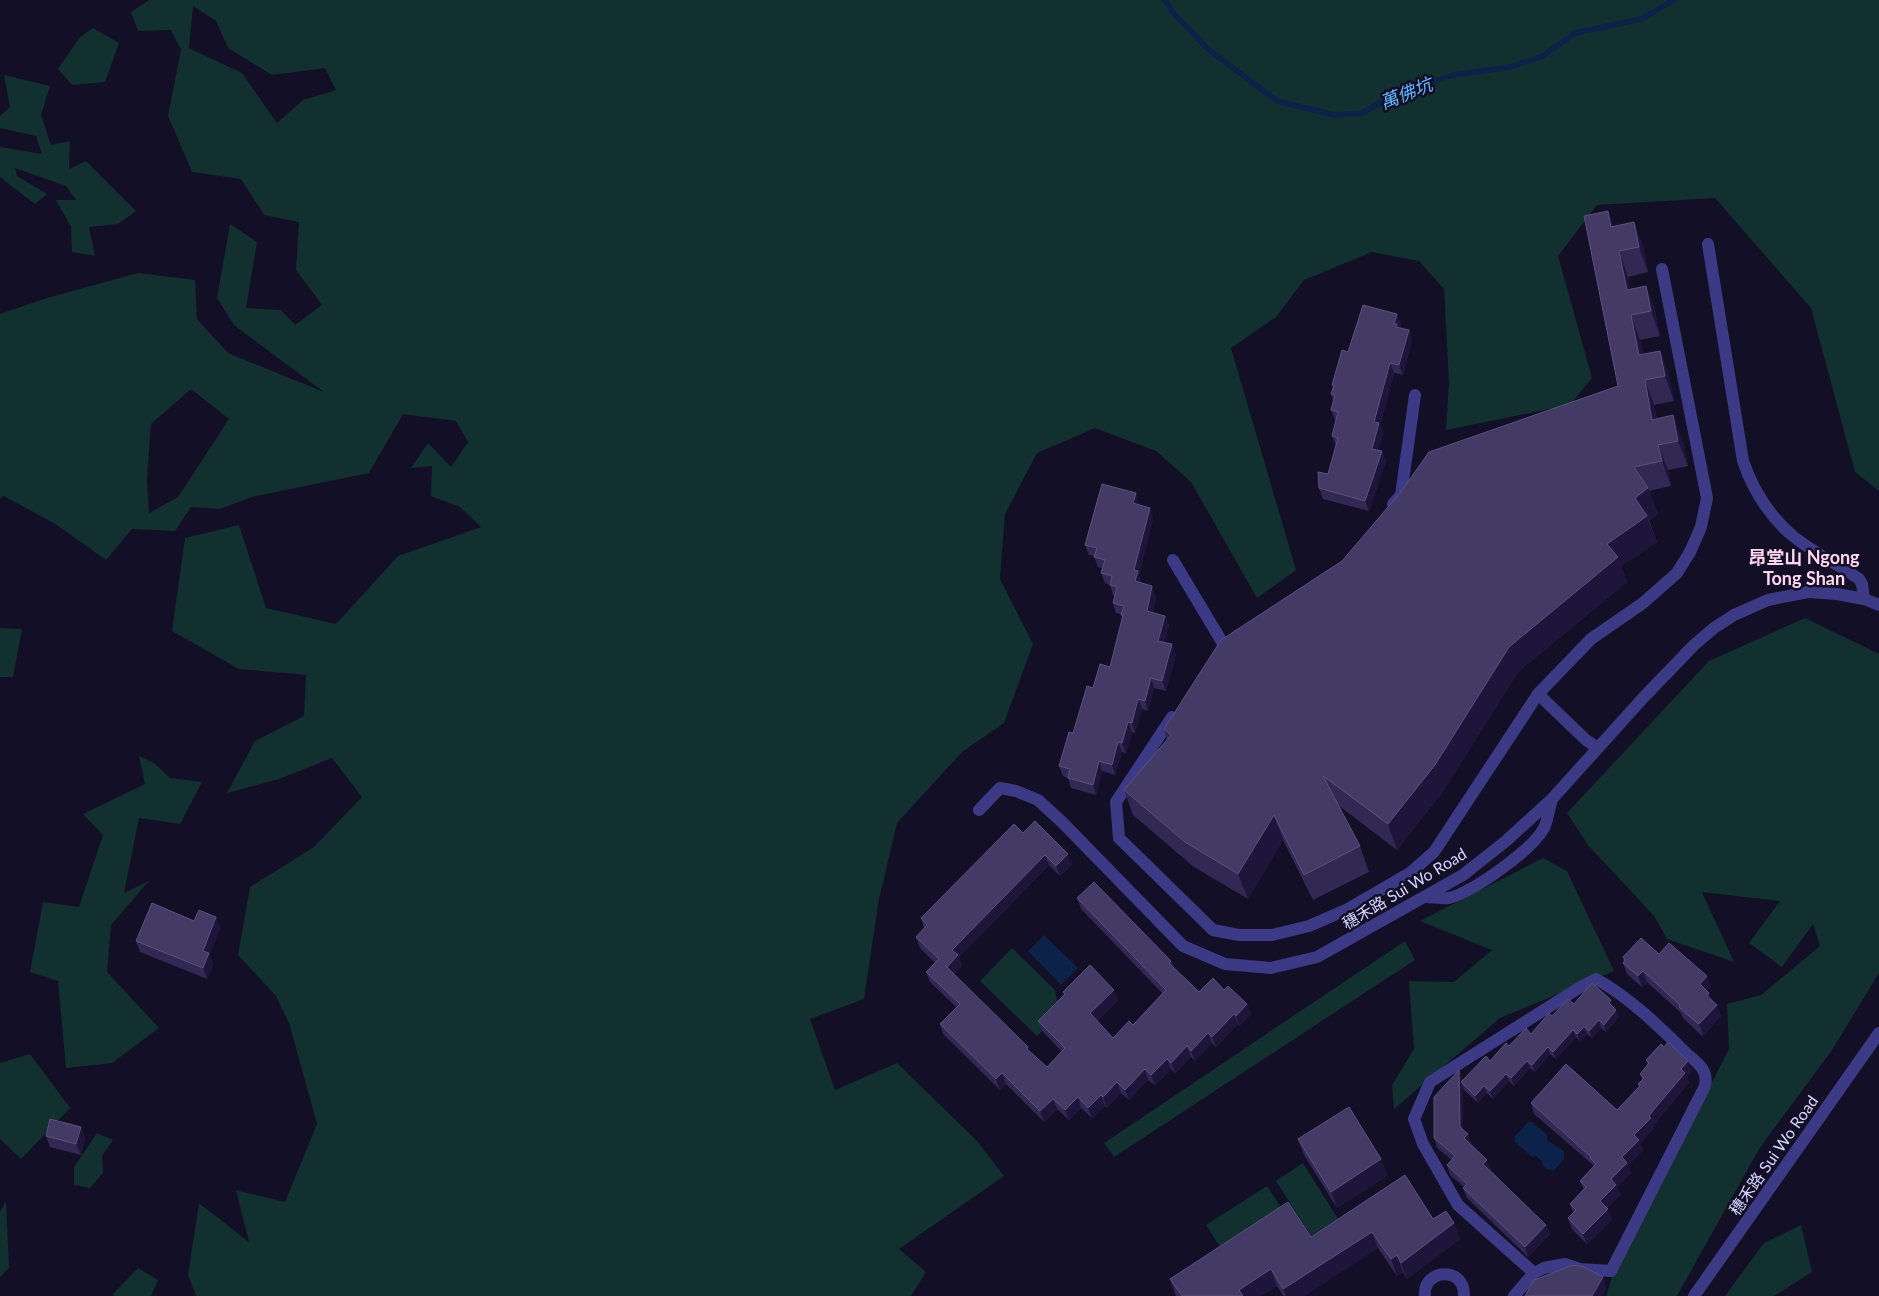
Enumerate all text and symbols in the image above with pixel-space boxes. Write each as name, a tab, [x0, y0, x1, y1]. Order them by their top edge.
water label: 萬佛坑	[1377, 72, 1438, 113]
district label: 昂堂山 Ngong Tong Shan	[1748, 546, 1860, 589]
street label: 穗禾路 Sui Wo Road	[1338, 843, 1470, 933]
street label: 穗禾路 Sui Wo Road	[1725, 1092, 1821, 1218]

